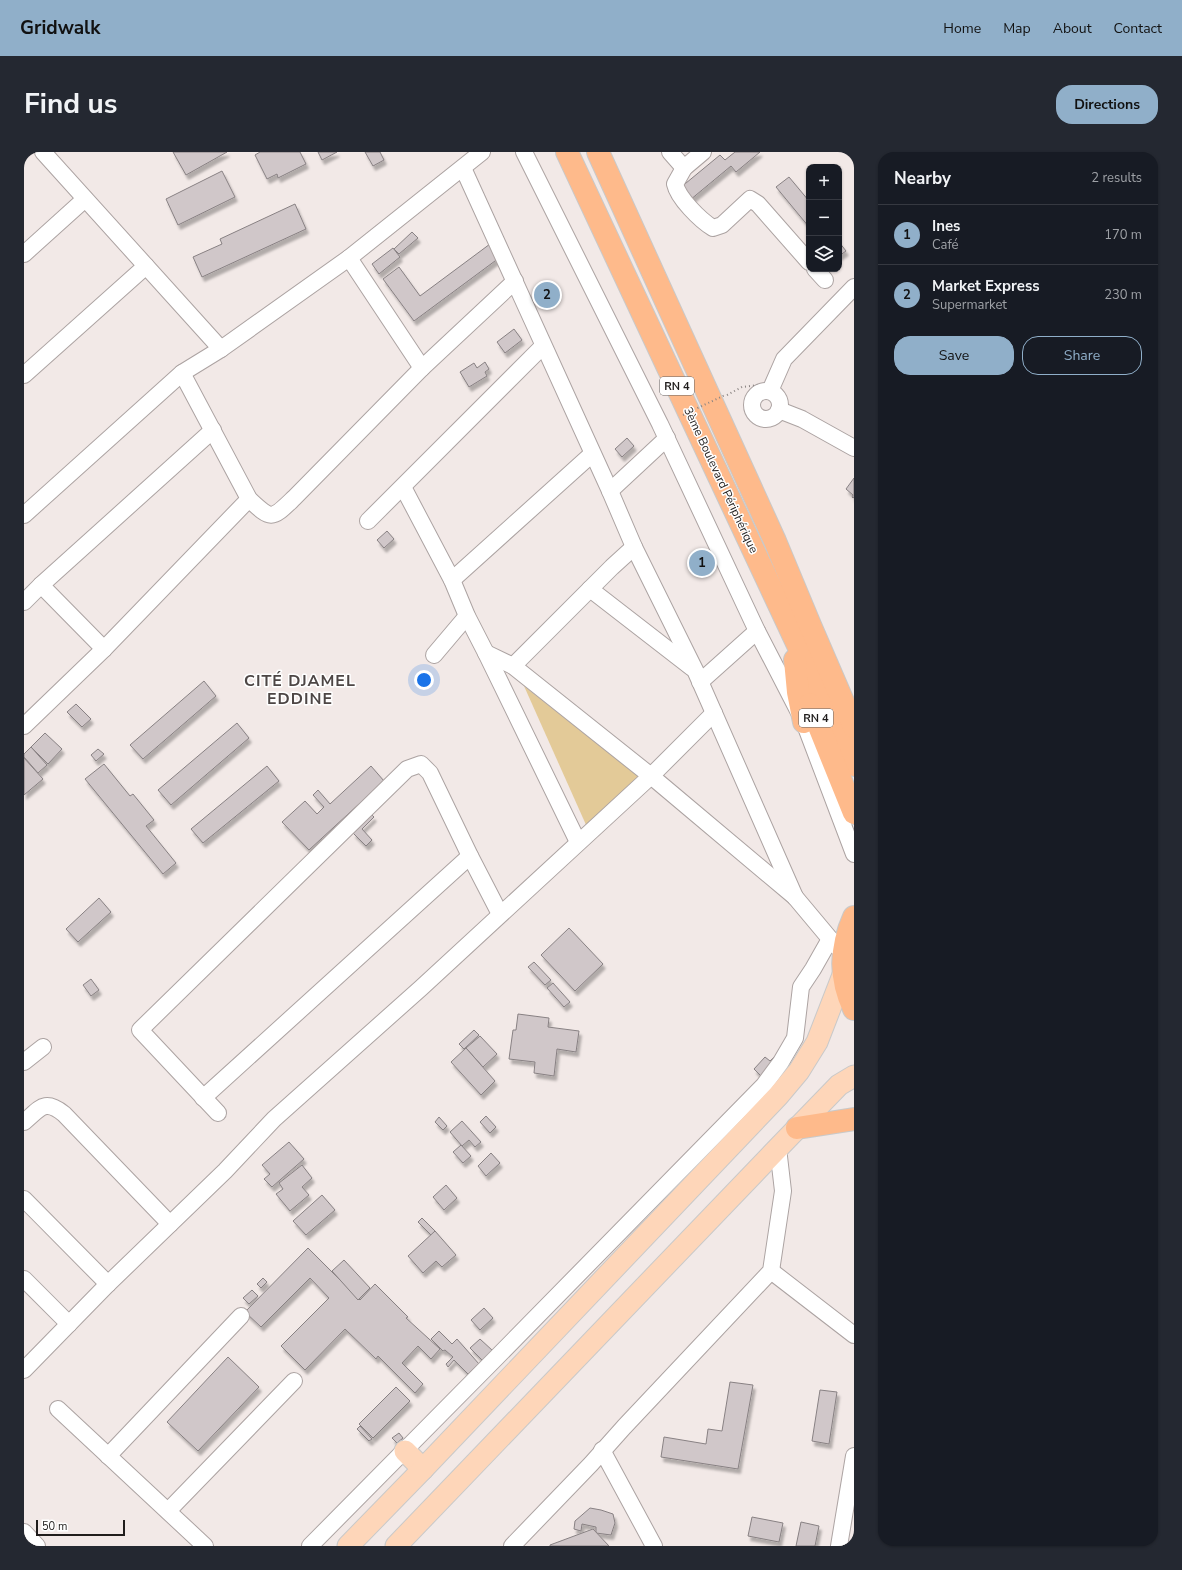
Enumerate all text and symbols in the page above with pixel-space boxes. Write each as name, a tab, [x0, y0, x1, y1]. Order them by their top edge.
text: Gridwalk	[20, 15, 100, 41]
text: Home	[943, 19, 981, 38]
text: Map	[1003, 19, 1031, 38]
text: About	[1053, 19, 1092, 38]
text: Contact	[1114, 19, 1162, 38]
text: Find us	[24, 85, 118, 123]
button: Directions	[1056, 85, 1158, 124]
map controls	[806, 164, 842, 272]
button: +	[806, 164, 842, 200]
text: Nearby	[894, 167, 951, 190]
text: 2 results	[1091, 169, 1142, 187]
button: −	[806, 200, 842, 236]
text: Ines	[932, 216, 960, 236]
text: 1	[903, 226, 911, 244]
text: 170 m	[1104, 226, 1142, 244]
button: layers	[806, 236, 842, 272]
text: Café	[932, 236, 959, 254]
text: Market Express	[932, 276, 1040, 296]
pin: 2	[534, 280, 560, 310]
text: 2	[903, 286, 911, 304]
text: 230 m	[1104, 286, 1142, 304]
text: Supermarket	[932, 296, 1007, 314]
button: Save	[894, 336, 1014, 375]
button: Share	[1022, 336, 1142, 375]
road number: RN 4	[660, 377, 694, 395]
street label: 3ème Boulevard Périphérique	[680, 404, 762, 556]
pin: 1	[689, 548, 715, 578]
district label: CITÉ DJAMEL EDDINE	[244, 670, 356, 710]
your location	[414, 670, 434, 690]
road number: RN 4	[799, 709, 833, 727]
scale bar	[36, 1518, 125, 1537]
text: 50 m	[42, 1519, 67, 1534]

